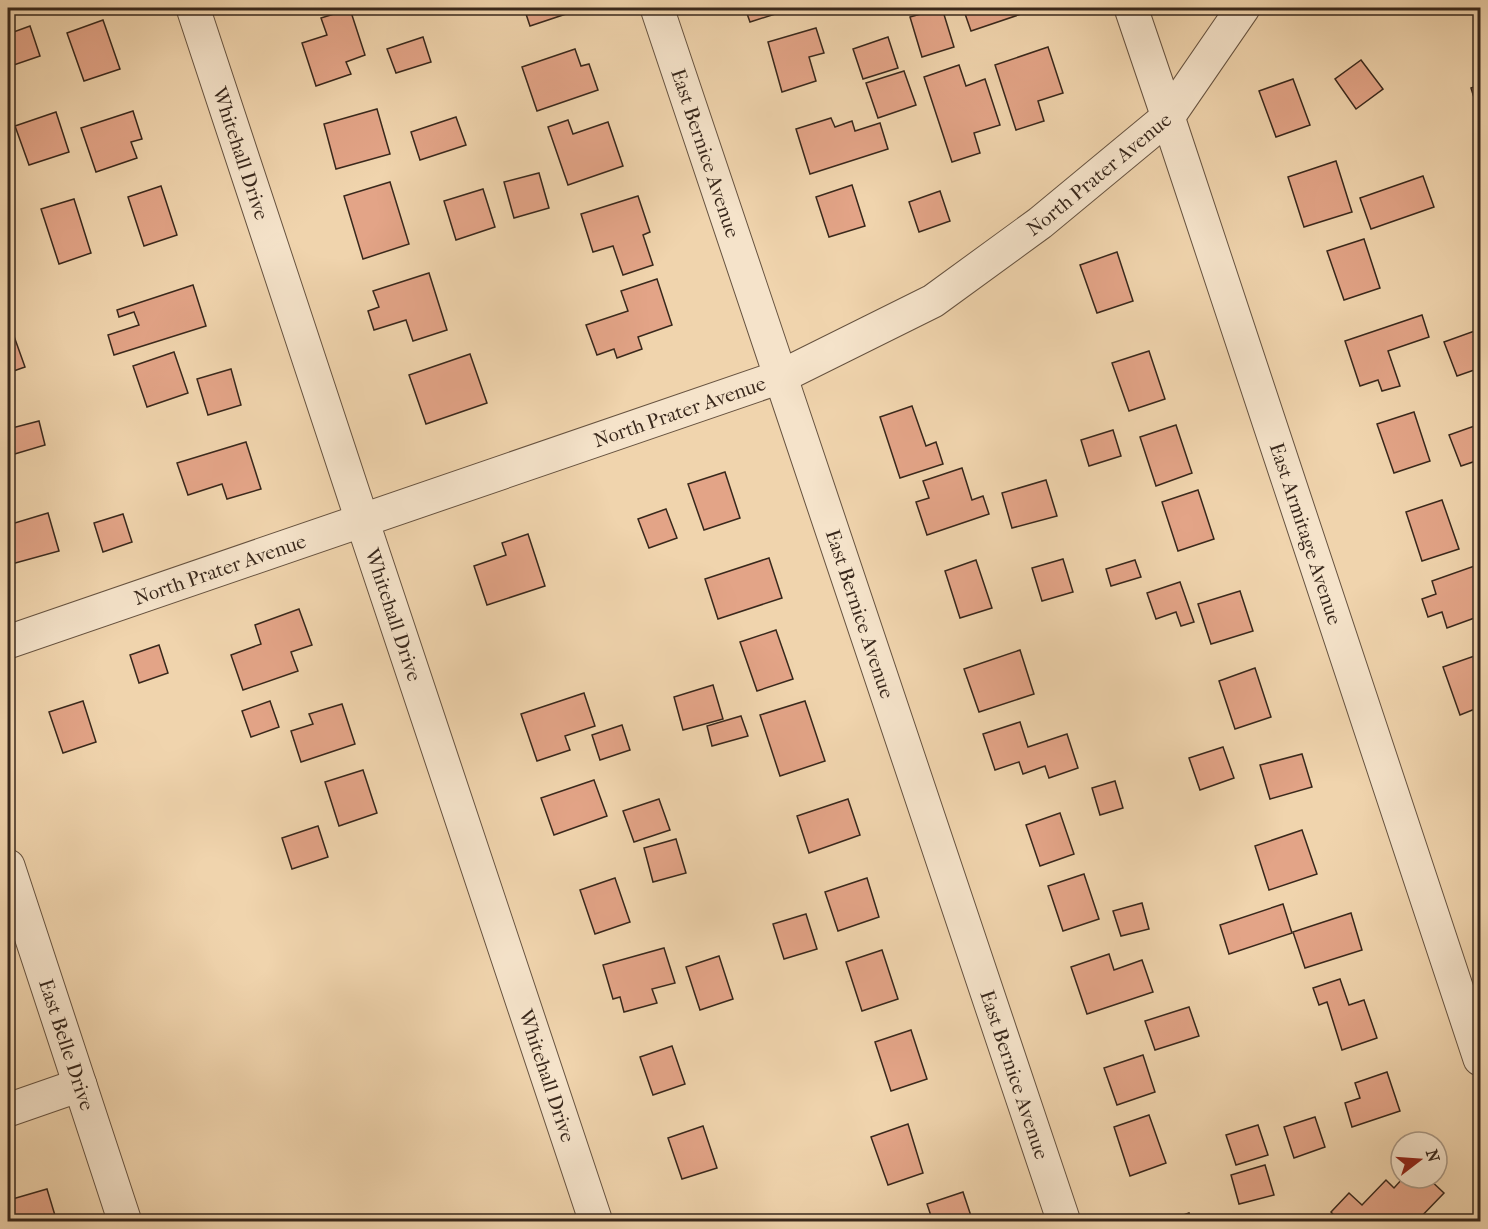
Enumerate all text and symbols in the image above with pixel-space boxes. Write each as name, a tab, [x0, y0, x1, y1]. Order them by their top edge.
street label: East Bernice Avenue	[667, 66, 745, 241]
street label: Whitehall Drive	[208, 83, 274, 223]
street label: North Prater Avenue	[1022, 108, 1176, 240]
street label: North Prater Avenue	[590, 371, 769, 452]
street label: East Armitage Avenue	[1265, 440, 1347, 628]
street label: East Bernice Avenue	[821, 526, 899, 701]
street label: North Prater Avenue	[131, 529, 309, 609]
street label: Whitehall Drive	[360, 544, 426, 684]
street label: East Belle Drive	[34, 976, 99, 1113]
street label: East Bernice Avenue	[976, 987, 1054, 1162]
street label: Whitehall Drive	[514, 1006, 580, 1145]
north arrow	[1389, 1130, 1449, 1190]
text: N	[1422, 1147, 1444, 1165]

